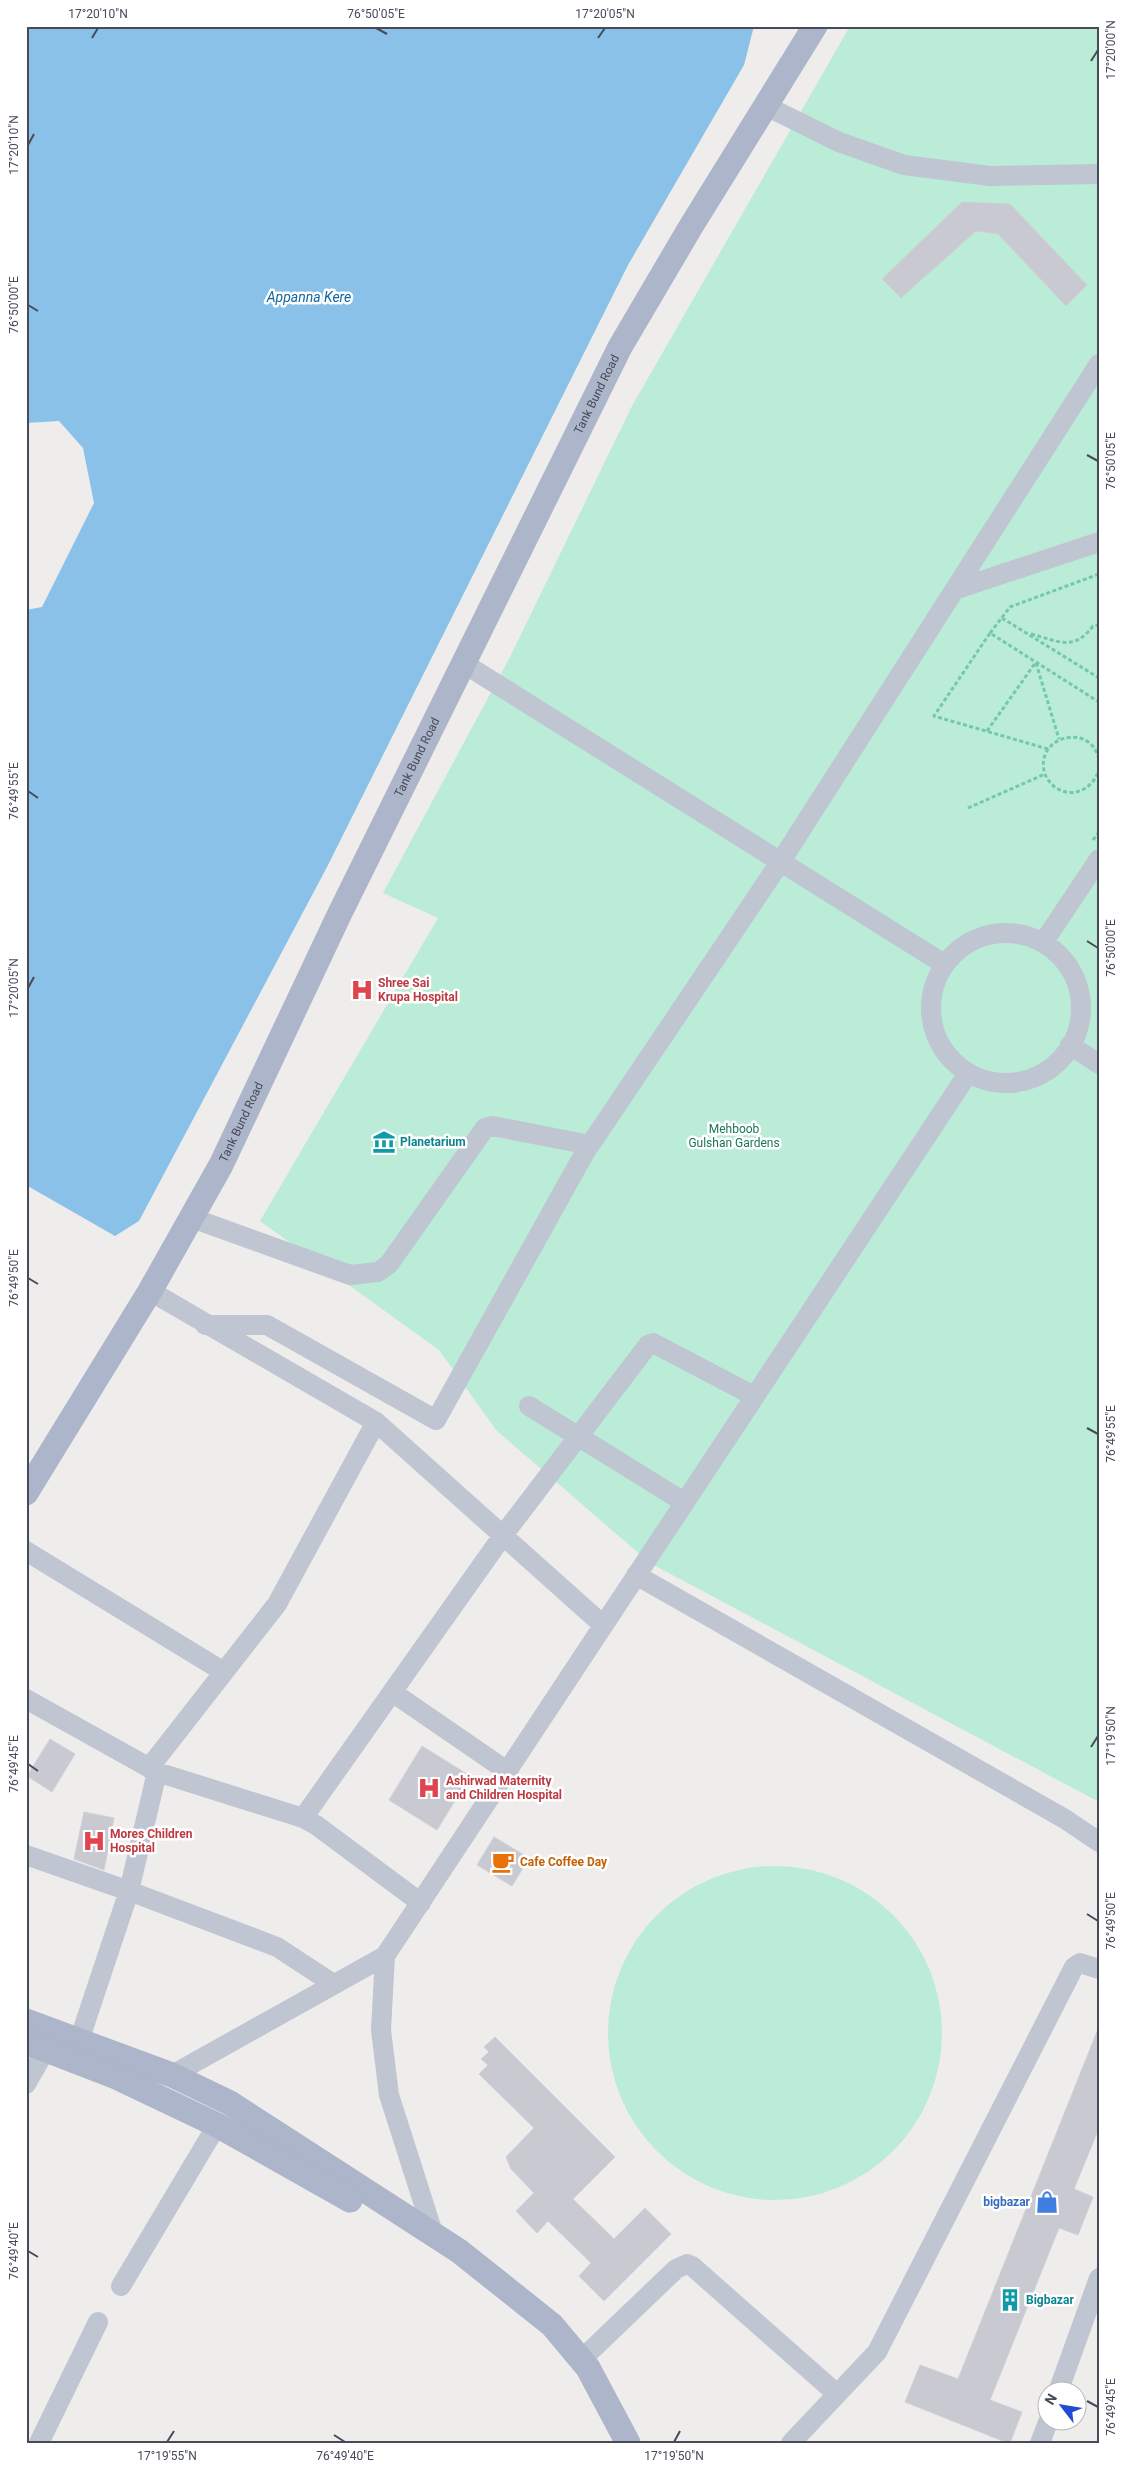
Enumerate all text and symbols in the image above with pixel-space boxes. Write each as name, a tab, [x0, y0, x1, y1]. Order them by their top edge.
text: 17°20'10"N	[68, 7, 128, 21]
text: 76°50'05"E	[347, 7, 405, 21]
text: 17°20'05"N	[575, 7, 635, 21]
text: 17°20'00"N	[1104, 20, 1118, 80]
text: 17°20'10"N	[7, 115, 21, 175]
text: 76°50'00"E	[7, 276, 21, 334]
water label: Appanna Kere	[266, 289, 351, 305]
street label: Tank Bund Road	[571, 352, 622, 436]
text: 76°50'05"E	[1104, 432, 1118, 490]
street label: Tank Bund Road	[391, 715, 443, 799]
text: 76°49'55"E	[7, 762, 21, 820]
text: 76°50'00"E	[1104, 919, 1118, 977]
text: 17°20'05"N	[7, 958, 21, 1018]
place label: Shree Sai Krupa Hospital	[378, 976, 458, 1004]
hospital icon: Shree Sai Krupa Hospital	[349, 977, 375, 1003]
street label: Tank Bund Road	[216, 1080, 266, 1164]
park label: Mehboob Gulshan Gardens	[688, 1122, 780, 1150]
museum icon: Planetarium	[371, 1129, 397, 1155]
place label: Planetarium	[400, 1135, 466, 1149]
text: 76°49'50"E	[7, 1249, 21, 1307]
text: 76°49'55"E	[1104, 1405, 1118, 1463]
text: 17°19'50"N	[1104, 1706, 1118, 1766]
text: 76°49'45"E	[7, 1735, 21, 1793]
place label: Ashirwad Maternity and Children Hospital	[446, 1774, 562, 1802]
hospital icon: Ashirwad Maternity and Children Hospital	[416, 1775, 442, 1801]
place label: Mores Children Hospital	[110, 1827, 193, 1855]
hospital icon: Mores Children Hospital	[81, 1828, 107, 1854]
cafe icon: Cafe Coffee Day	[490, 1849, 516, 1875]
place label: Cafe Coffee Day	[520, 1855, 608, 1869]
text: 76°49'50"E	[1104, 1892, 1118, 1950]
shop icon: bigbazar	[1034, 2189, 1060, 2215]
place label: bigbazar	[983, 2195, 1031, 2209]
text: 76°49'40"E	[7, 2222, 21, 2280]
building icon: Bigbazar	[997, 2287, 1023, 2313]
place label: Bigbazar	[1026, 2293, 1074, 2307]
text: 76°49'45"E	[1104, 2378, 1118, 2436]
north arrow	[1038, 2382, 1088, 2432]
text: N	[1041, 2391, 1060, 2408]
text: 17°19'55"N	[137, 2449, 197, 2463]
text: 76°49'40"E	[316, 2449, 374, 2463]
text: 17°19'50"N	[644, 2449, 704, 2463]

